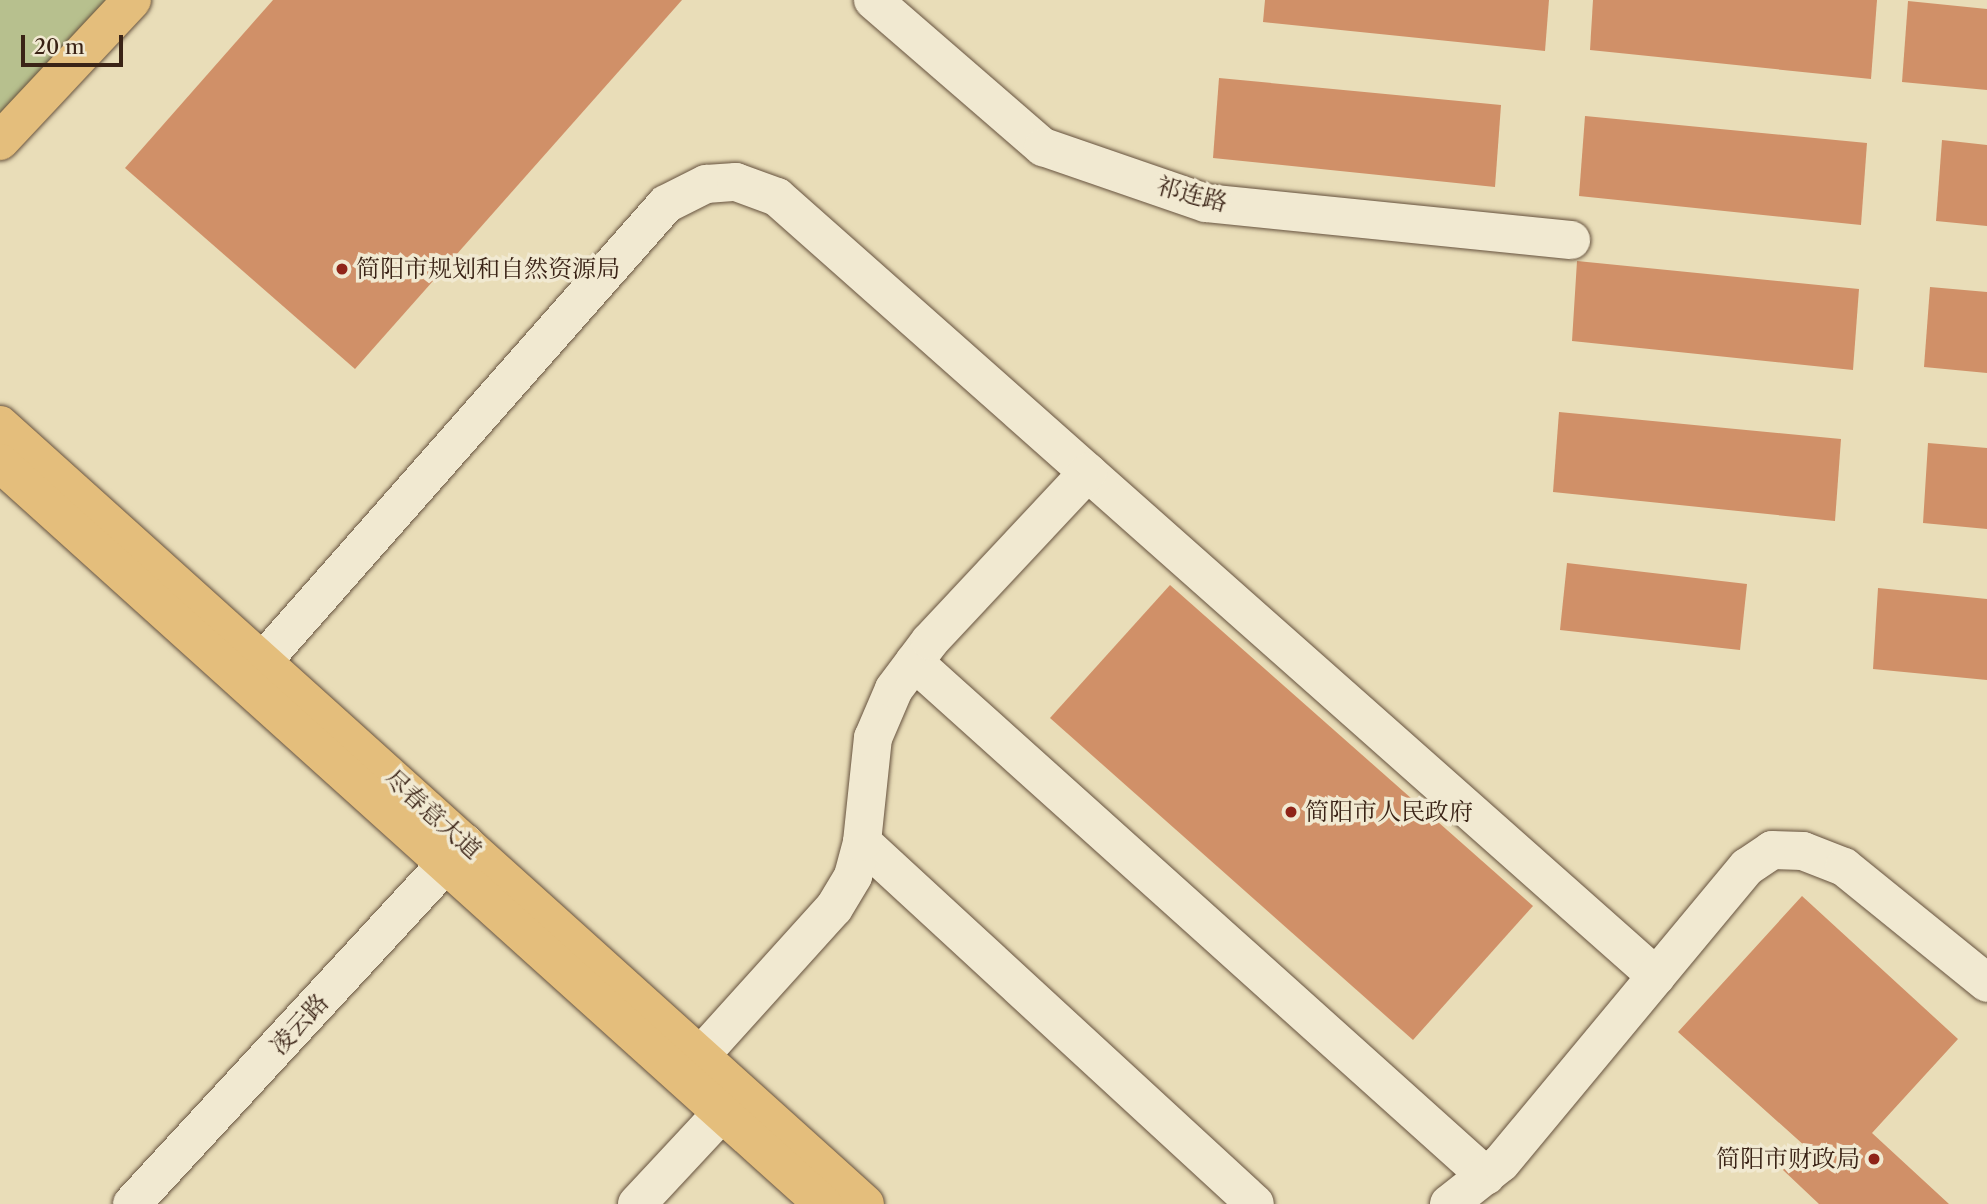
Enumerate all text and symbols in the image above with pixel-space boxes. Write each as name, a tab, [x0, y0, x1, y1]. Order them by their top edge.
scale bar	[24, 21, 126, 65]
text: 20 m	[34, 34, 85, 59]
street label: 祁连路	[1153, 171, 1231, 217]
place label: 简阳市规划和自然资源局	[356, 255, 620, 283]
marker: 简阳市规划和自然资源局	[334, 261, 350, 277]
street label: 尽春意大道	[379, 763, 487, 865]
place label: 简阳市人民政府	[1305, 798, 1473, 826]
marker: 简阳市人民政府	[1283, 804, 1299, 820]
street label: 凌云路	[264, 988, 334, 1060]
place label: 简阳市财政局	[1716, 1145, 1860, 1173]
marker: 简阳市财政局	[1866, 1151, 1882, 1167]

